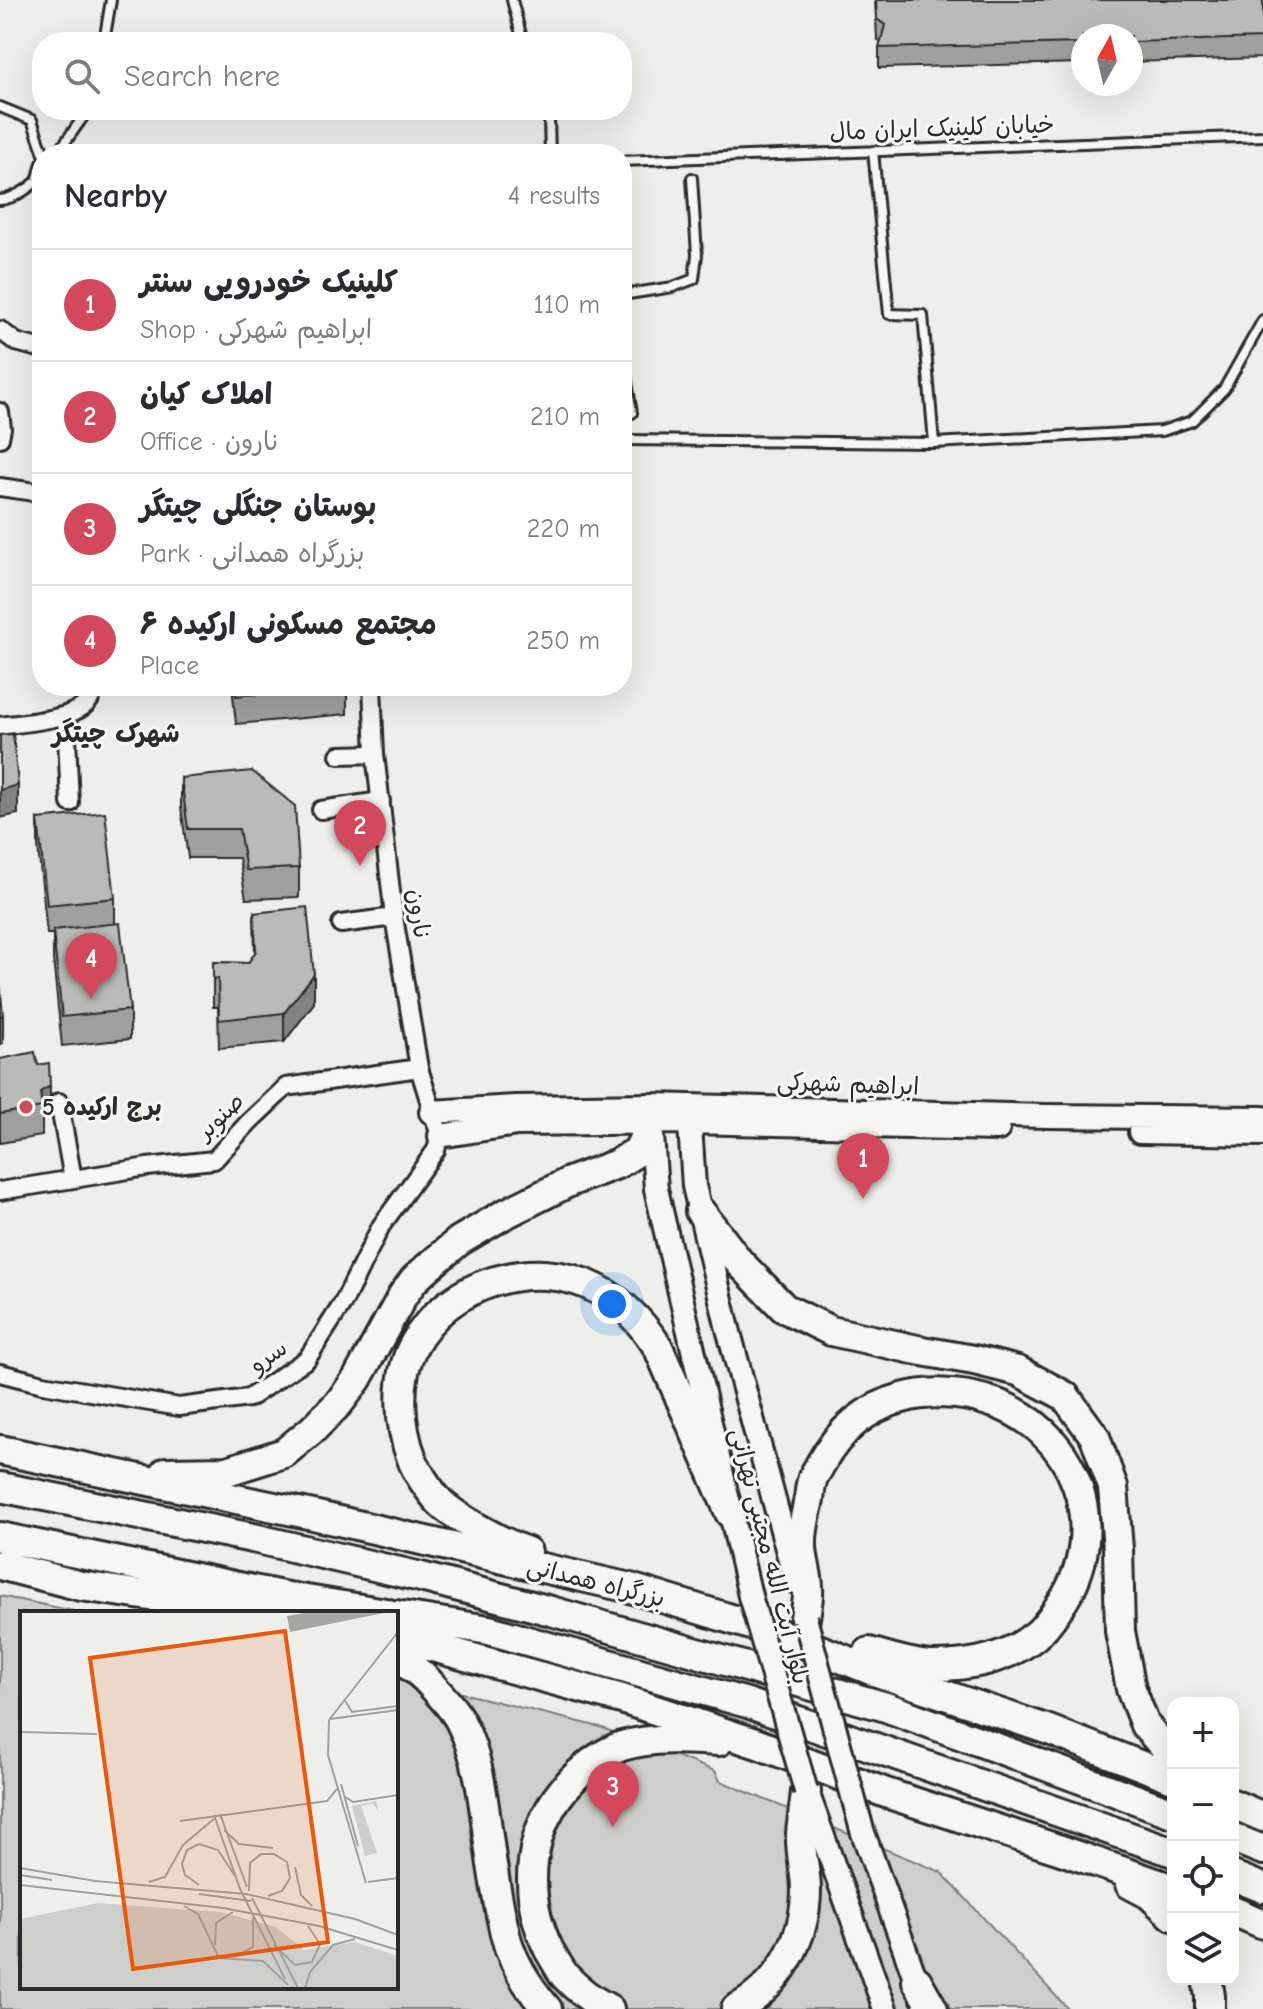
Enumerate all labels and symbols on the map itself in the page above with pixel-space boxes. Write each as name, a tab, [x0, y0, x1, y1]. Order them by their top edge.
north arrow	[1071, 24, 1143, 96]
street label: خیابان کلینیک ایران مال	[829, 110, 1055, 146]
district label: شهرک چیتگر	[49, 717, 180, 749]
pin: 2	[334, 800, 386, 866]
street label: نارون	[402, 887, 436, 941]
pin: 4	[65, 933, 117, 999]
street label: ابراهیم شهرکی	[776, 1068, 920, 1104]
street label: صنوبر	[189, 1087, 251, 1148]
place label: برج ارکیده 5	[42, 1093, 162, 1122]
marker: برج ارکیده 5	[17, 1098, 35, 1116]
pin: 1	[837, 1133, 889, 1199]
your location	[592, 1284, 632, 1324]
street label: سرو	[243, 1333, 293, 1380]
street label: بلوار آیت الله مجتبی تهرانی	[724, 1425, 815, 1687]
street label: بزرگراه همدانی	[524, 1551, 668, 1614]
inset map	[20, 1611, 398, 1989]
pin: 3	[587, 1761, 639, 1827]

